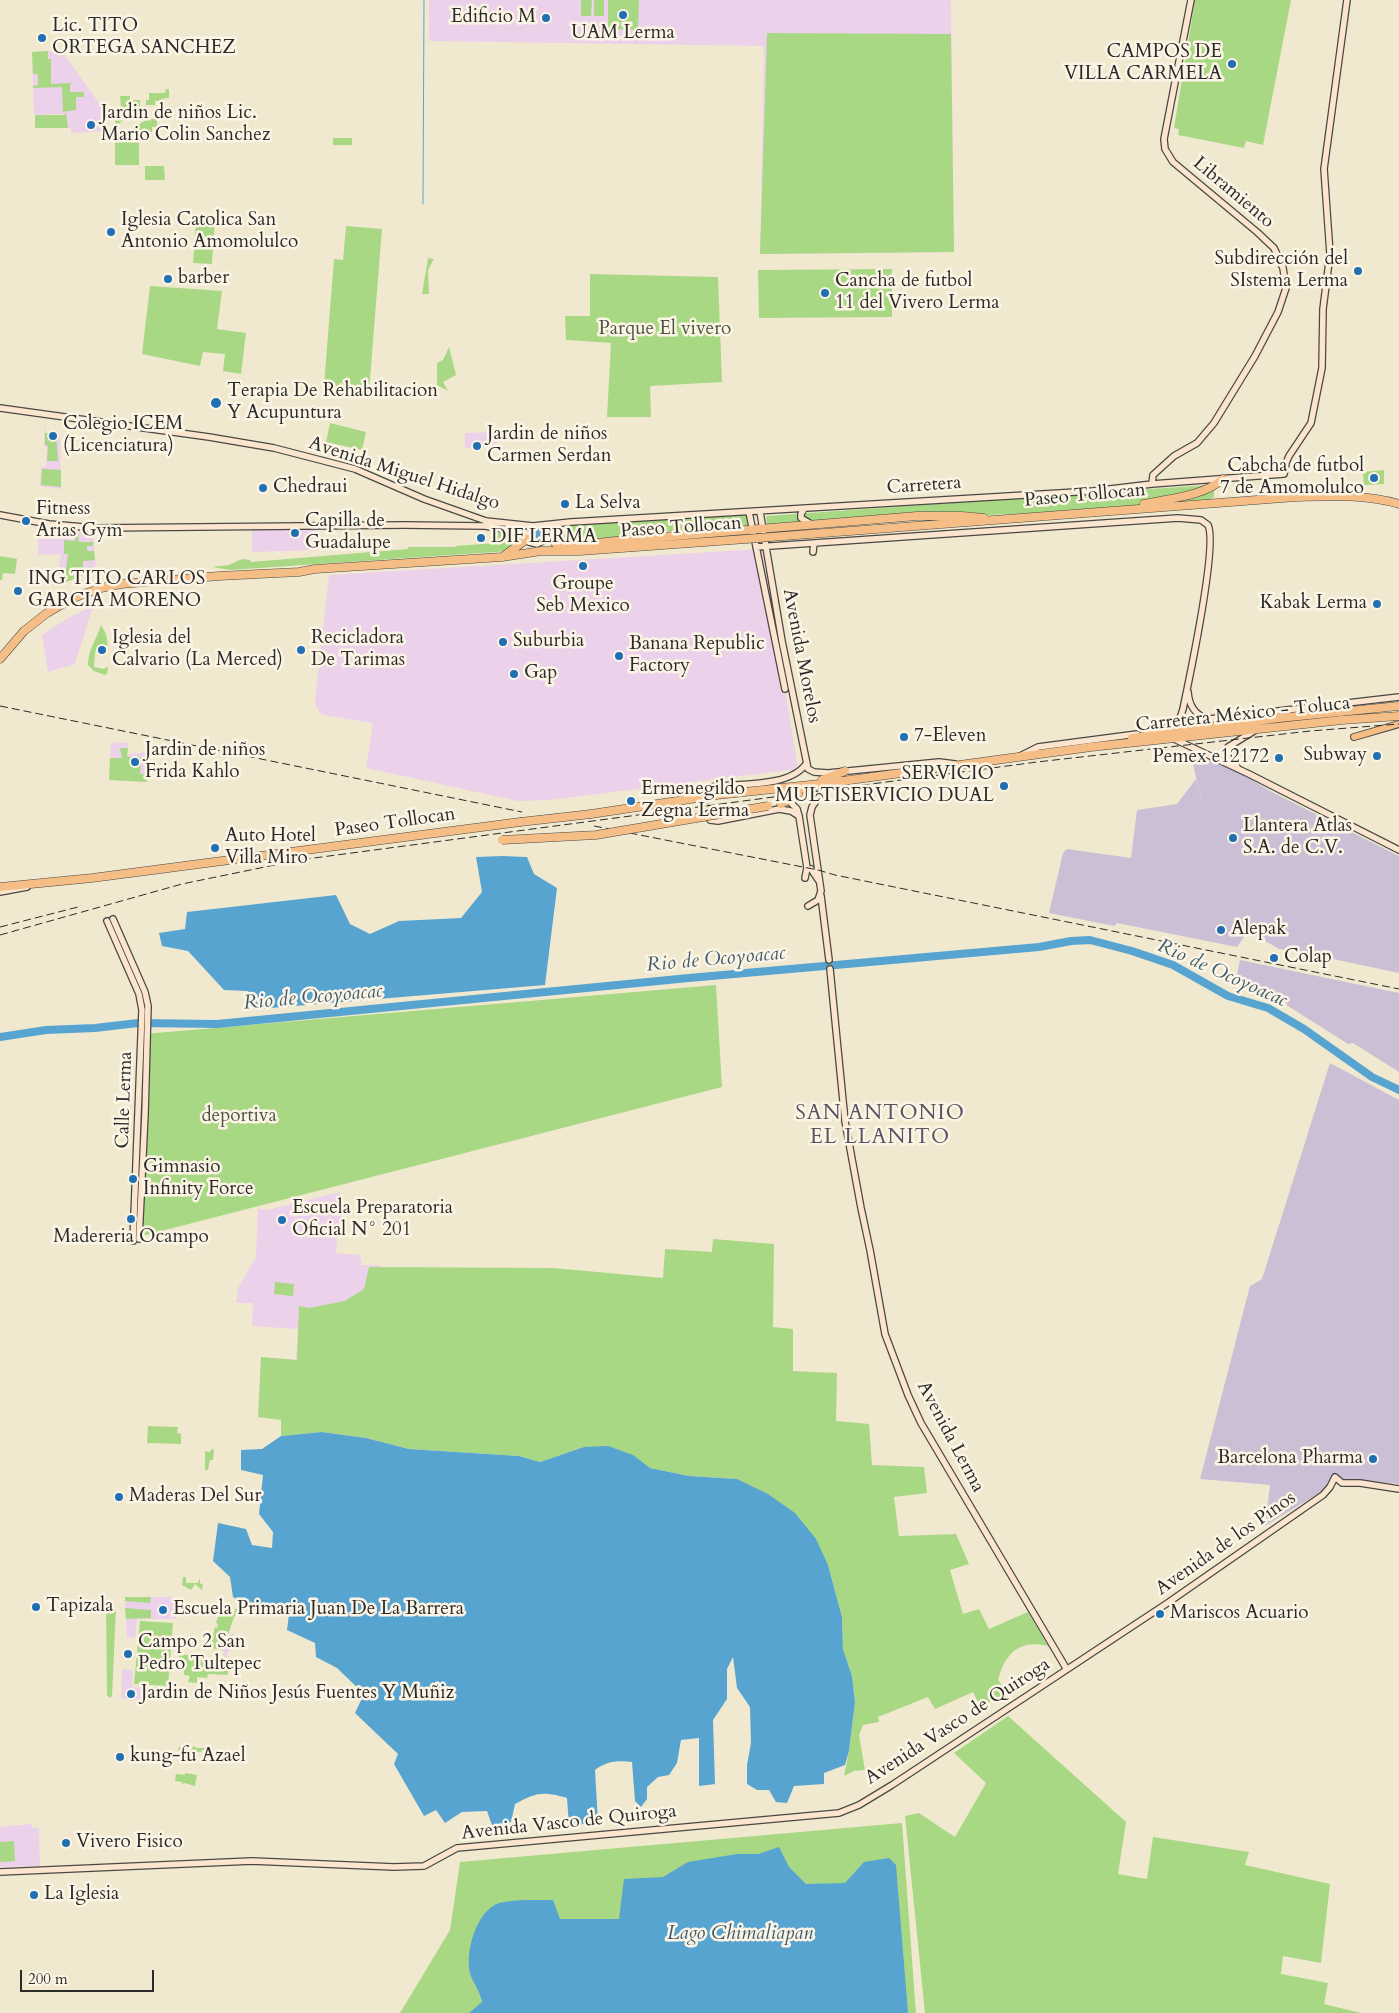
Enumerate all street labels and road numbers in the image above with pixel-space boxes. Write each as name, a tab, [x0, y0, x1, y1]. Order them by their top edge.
street label: Libramiento	[1188, 152, 1278, 234]
street label: Avenida Miguel Hidalgo	[306, 432, 502, 516]
street label: Carretera	[886, 472, 962, 500]
street label: Paseo Tollocan	[1023, 479, 1147, 513]
street label: Paseo Tollocan	[620, 512, 742, 544]
street label: Avenida Morelos	[777, 587, 825, 725]
street label: Carretera México - Toluca	[1135, 692, 1351, 738]
street label: Paseo Tollocan	[333, 803, 457, 843]
street label: Calle Lerma	[112, 1051, 138, 1149]
street label: Avenida Lerma	[911, 1377, 989, 1497]
street label: Avenida de los Pinos	[1152, 1487, 1300, 1601]
street label: Avenida Vasco de Quiroga	[861, 1654, 1055, 1790]
street label: Avenida Vasco de Quiroga	[460, 1800, 678, 1846]

